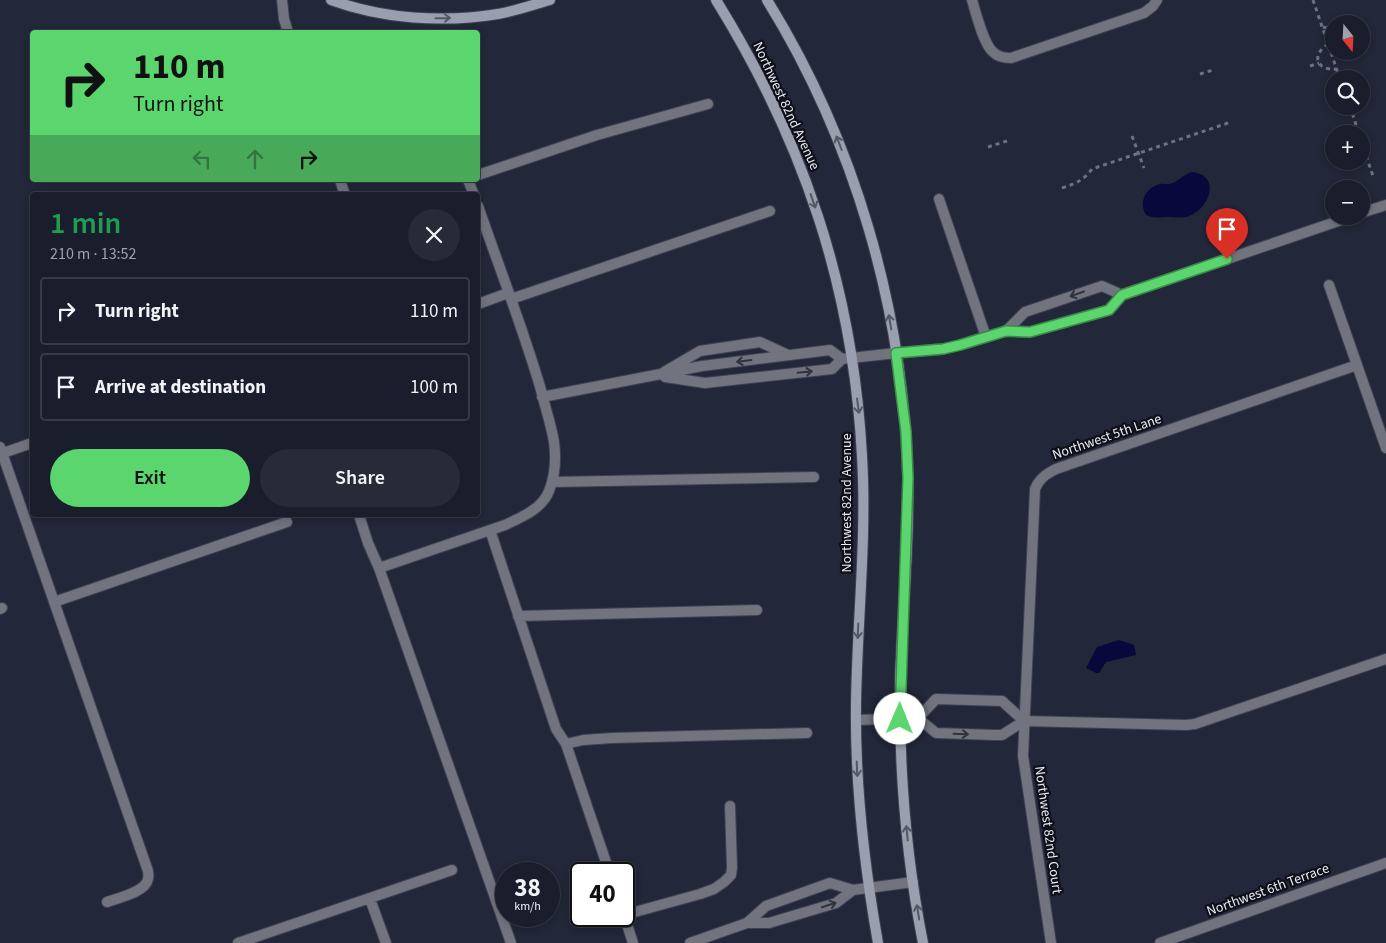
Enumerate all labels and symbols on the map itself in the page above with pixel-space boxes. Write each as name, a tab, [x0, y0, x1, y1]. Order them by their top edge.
one-way arrow	[434, 13, 451, 23]
north arrow	[1325, 15, 1370, 60]
street label: Northwest 82nd Avenue	[748, 39, 825, 173]
one-way arrow	[833, 136, 843, 151]
one-way arrow	[809, 193, 818, 208]
pin	[1206, 208, 1248, 259]
one-way arrow	[1069, 290, 1085, 299]
one-way arrow	[885, 315, 895, 331]
one-way arrow	[736, 356, 752, 366]
one-way arrow	[797, 367, 813, 377]
one-way arrow	[853, 398, 863, 414]
street label: Northwest 5th Lane	[1050, 409, 1164, 465]
street label: Northwest 82nd Avenue	[837, 433, 857, 573]
one-way arrow	[853, 622, 863, 639]
position arrow	[873, 692, 925, 744]
one-way arrow	[953, 729, 969, 739]
one-way arrow	[853, 761, 862, 777]
street label: Northwest 82nd Court	[1029, 765, 1067, 895]
one-way arrow	[902, 825, 911, 841]
street label: Northwest 6th Terrace	[1204, 859, 1332, 921]
speed limit sign: 40	[570, 862, 635, 927]
one-way arrow	[821, 899, 837, 909]
one-way arrow	[912, 905, 922, 921]

